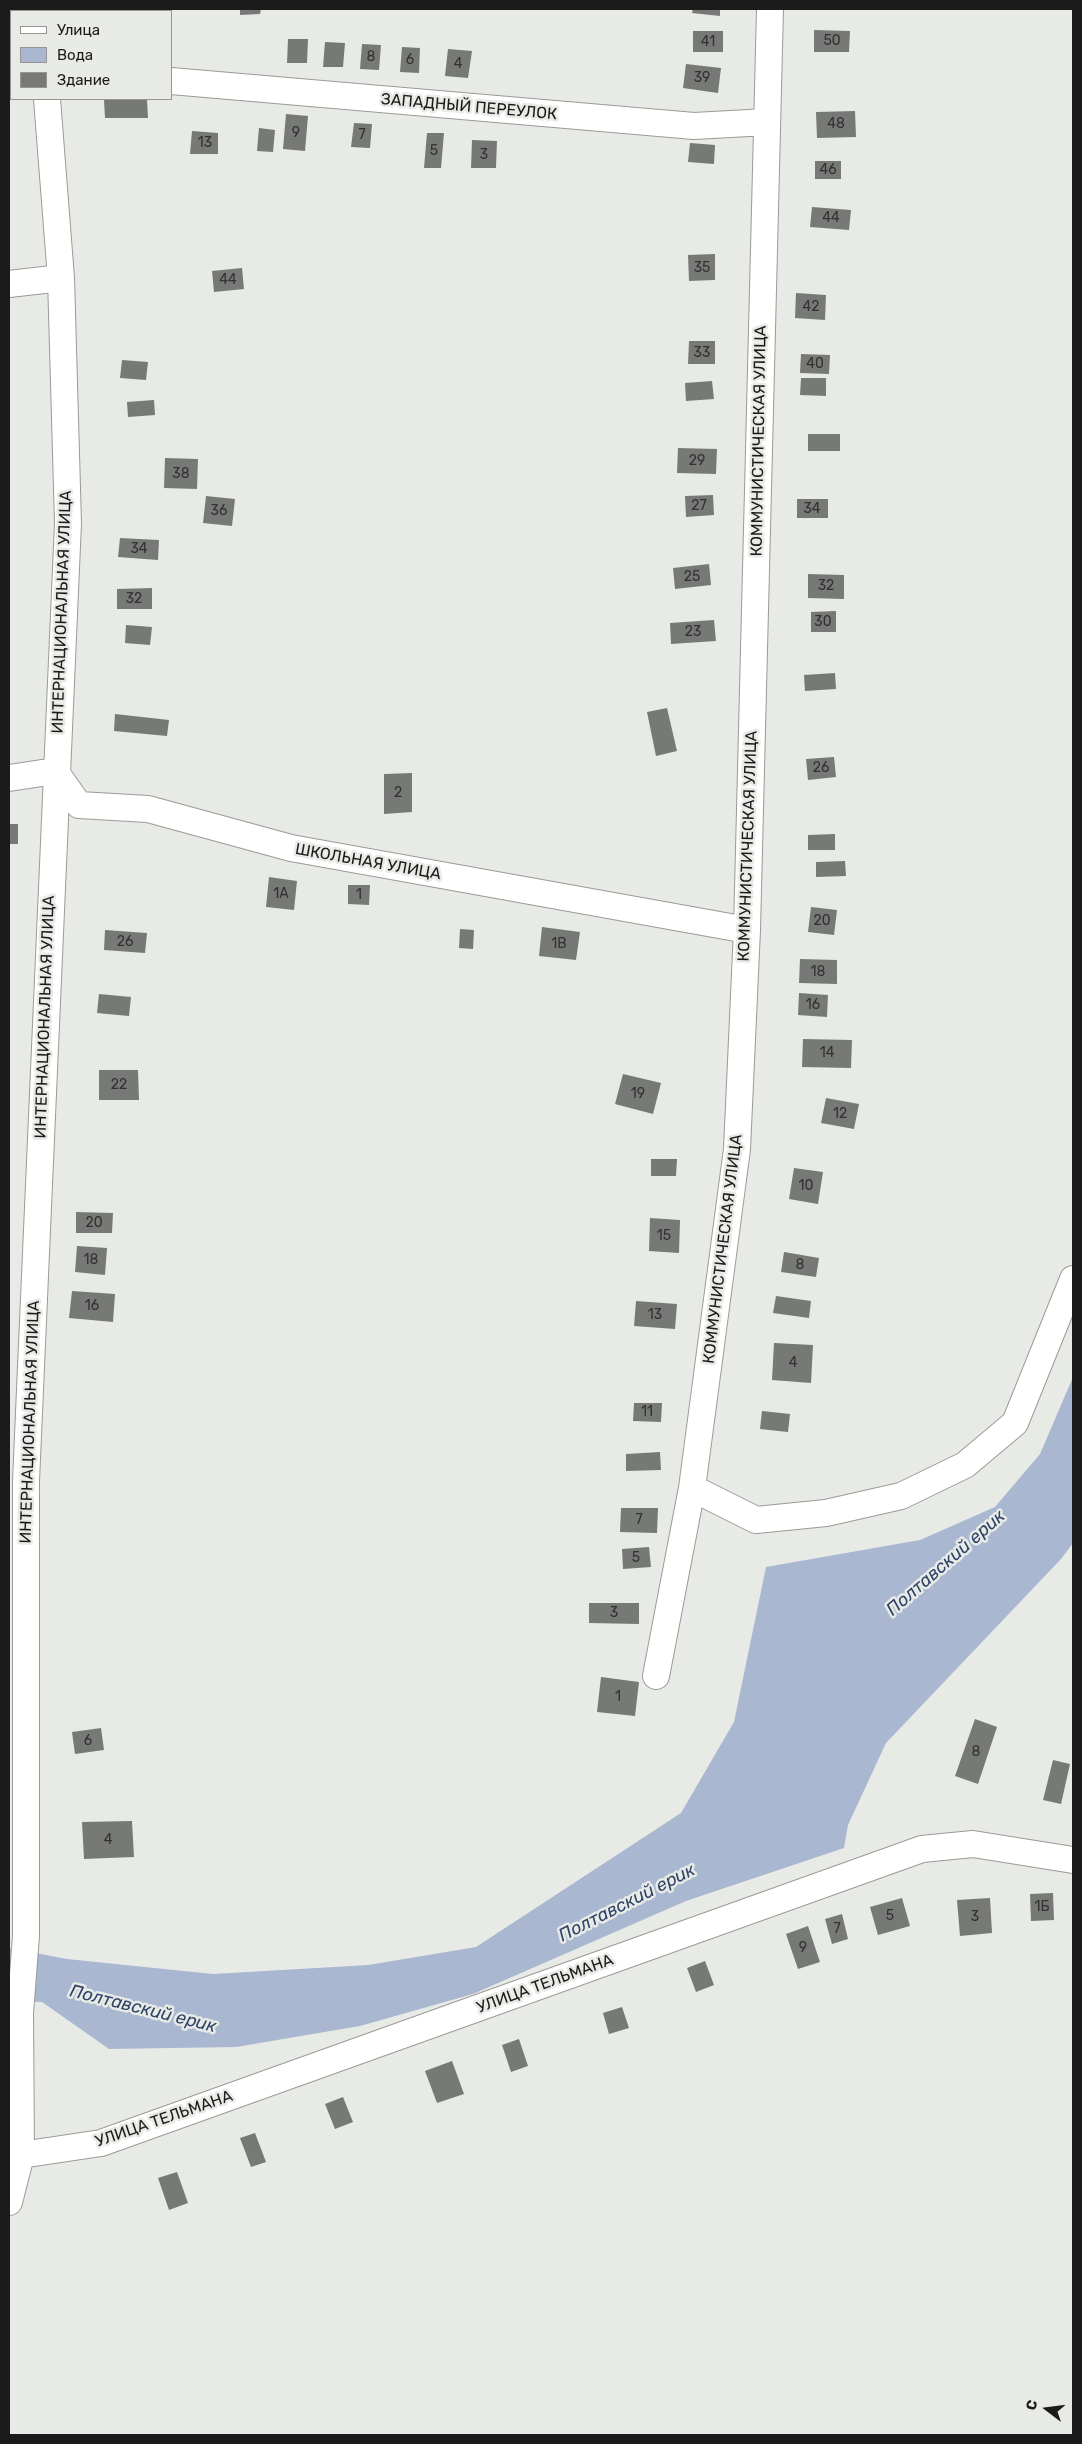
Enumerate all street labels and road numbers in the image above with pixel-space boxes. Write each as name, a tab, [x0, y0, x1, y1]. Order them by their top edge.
street label: ЗАПАДНЫЙ ПЕРЕУЛОК	[380, 90, 558, 124]
street label: КОММУНИСТИЧЕСКАЯ УЛИЦА	[747, 325, 771, 557]
street label: ИНТЕРНАЦИОНАЛЬНАЯ УЛИЦА	[48, 490, 76, 734]
street label: КОММУНИСТИЧЕСКАЯ УЛИЦА	[734, 730, 762, 962]
street label: ШКОЛЬНАЯ УЛИЦА	[294, 840, 442, 884]
street label: ИНТЕРНАЦИОНАЛЬНАЯ УЛИЦА	[31, 895, 59, 1139]
street label: КОММУНИСТИЧЕСКАЯ УЛИЦА	[699, 1133, 747, 1365]
street label: ИНТЕРНАЦИОНАЛЬНАЯ УЛИЦА	[16, 1300, 44, 1544]
street label: УЛИЦА ТЕЛЬМАНА	[474, 1950, 616, 2018]
street label: УЛИЦА ТЕЛЬМАНА	[93, 2086, 235, 2152]

